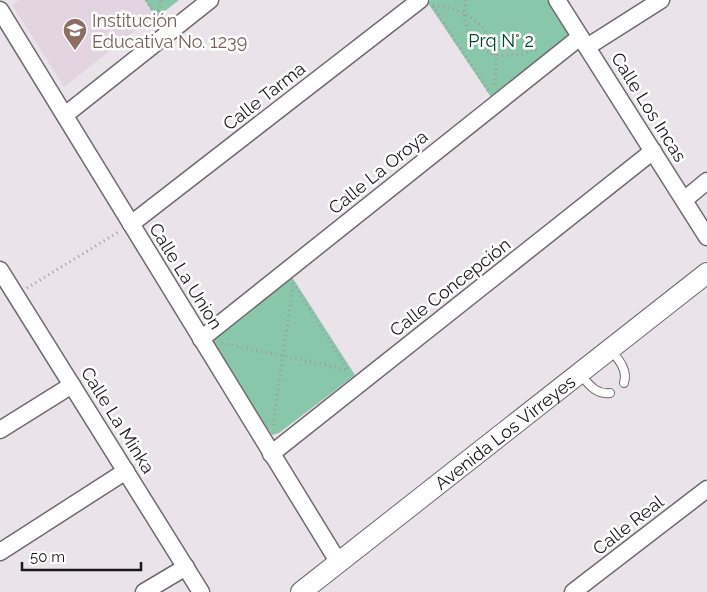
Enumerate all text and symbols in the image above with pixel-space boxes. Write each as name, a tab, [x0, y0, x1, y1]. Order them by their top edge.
place label: Institución Educativa No. 1239	[92, 10, 247, 52]
school or university icon: Institución Educativa No. 1239	[62, 17, 88, 51]
park label: Prq N° 2	[468, 30, 534, 51]
street label: Calle Los Incas	[607, 49, 691, 166]
street label: Calle Tarma	[219, 58, 309, 134]
street label: Calle La Oroya	[324, 126, 432, 218]
street label: Calle La Union	[145, 219, 227, 333]
street label: Calle Concepción	[386, 233, 514, 341]
street label: Calle La Minka	[77, 363, 159, 477]
street label: Avenida Los Virreyes	[430, 370, 579, 494]
street label: Calle Real	[589, 491, 668, 559]
scale bar	[22, 540, 141, 572]
text: 50 m	[30, 548, 65, 566]

